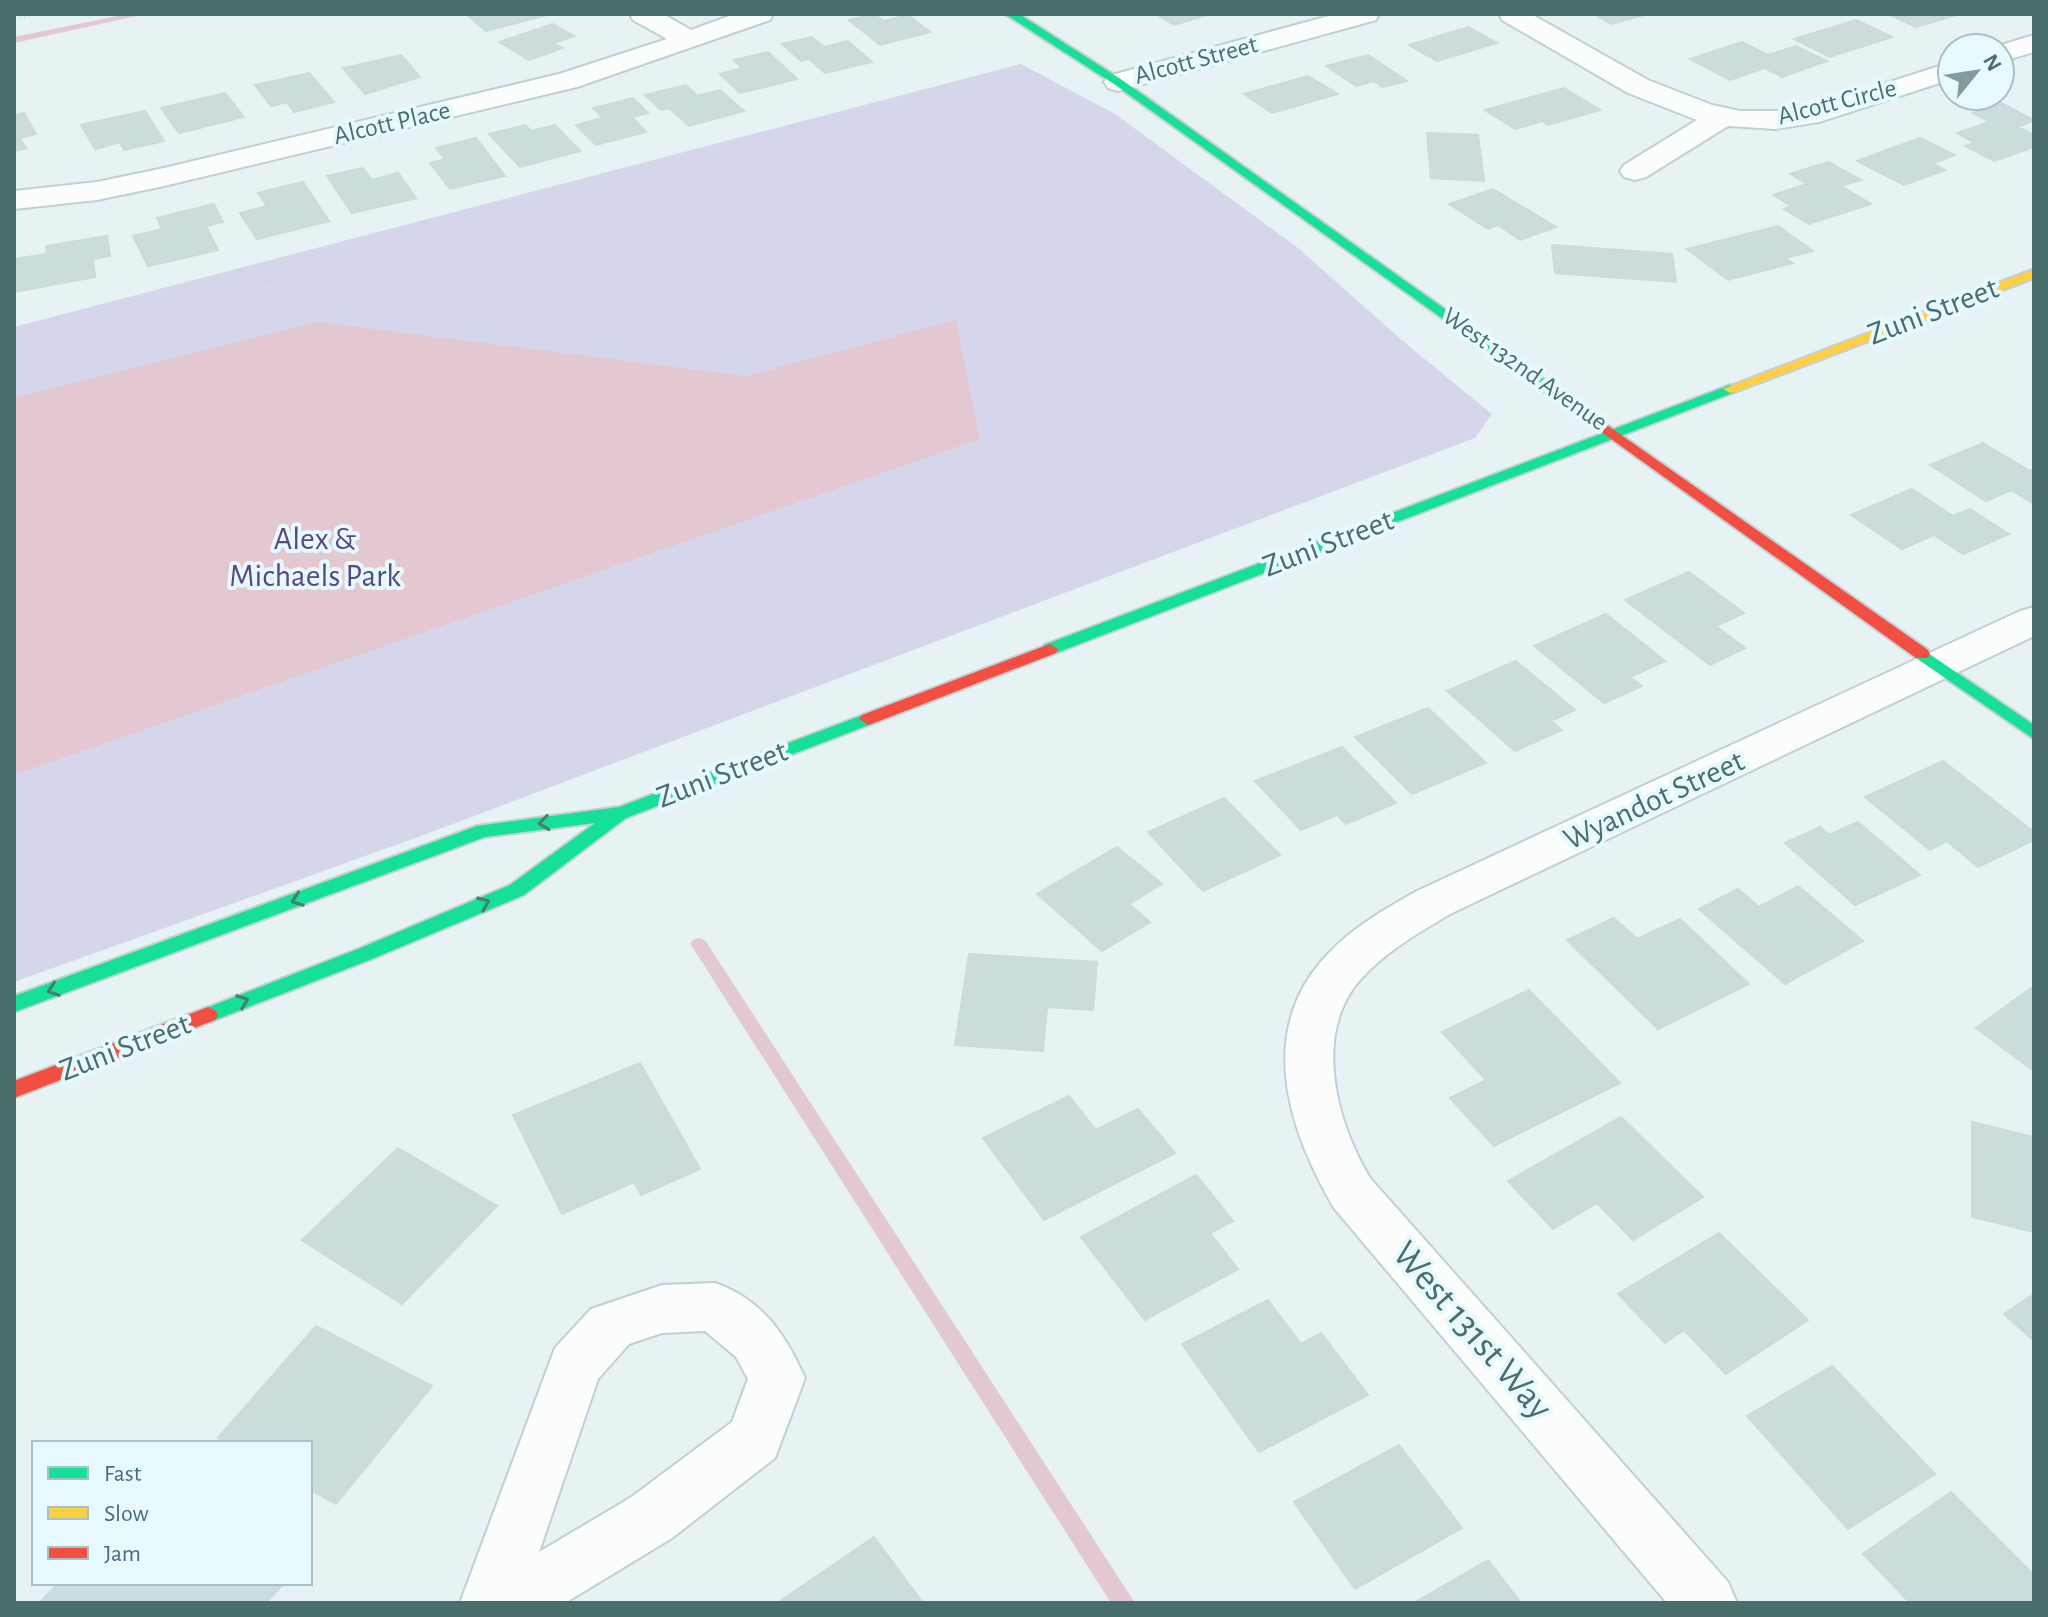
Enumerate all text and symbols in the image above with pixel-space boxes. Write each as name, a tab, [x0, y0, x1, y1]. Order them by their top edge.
street label: Alcott Street	[1132, 31, 1260, 89]
north arrow	[1936, 32, 2016, 112]
text: N	[1979, 50, 2006, 75]
street label: Alcott Circle	[1775, 75, 1899, 129]
street label: Alcott Place	[331, 97, 453, 149]
street label: Zuni Street	[1863, 271, 2003, 351]
street label: West 132nd Avenue	[1438, 303, 1612, 435]
street label: Zuni Street	[1258, 503, 1398, 583]
park label: Alex & Michaels Park	[229, 523, 401, 592]
street label: Zuni Street	[652, 734, 792, 814]
street label: Wyandot Street	[1559, 744, 1749, 856]
one-way arrow	[537, 814, 551, 831]
one-way arrow	[291, 890, 305, 906]
one-way arrow	[476, 897, 491, 913]
one-way arrow	[47, 980, 61, 997]
one-way arrow	[235, 994, 249, 1011]
street label: Zuni Street	[55, 1007, 195, 1087]
street label: West 131st Way	[1385, 1235, 1559, 1427]
legend	[32, 1441, 312, 1585]
text: Fast	[104, 1462, 142, 1486]
text: Slow	[104, 1502, 149, 1526]
text: Jam	[104, 1542, 141, 1566]

